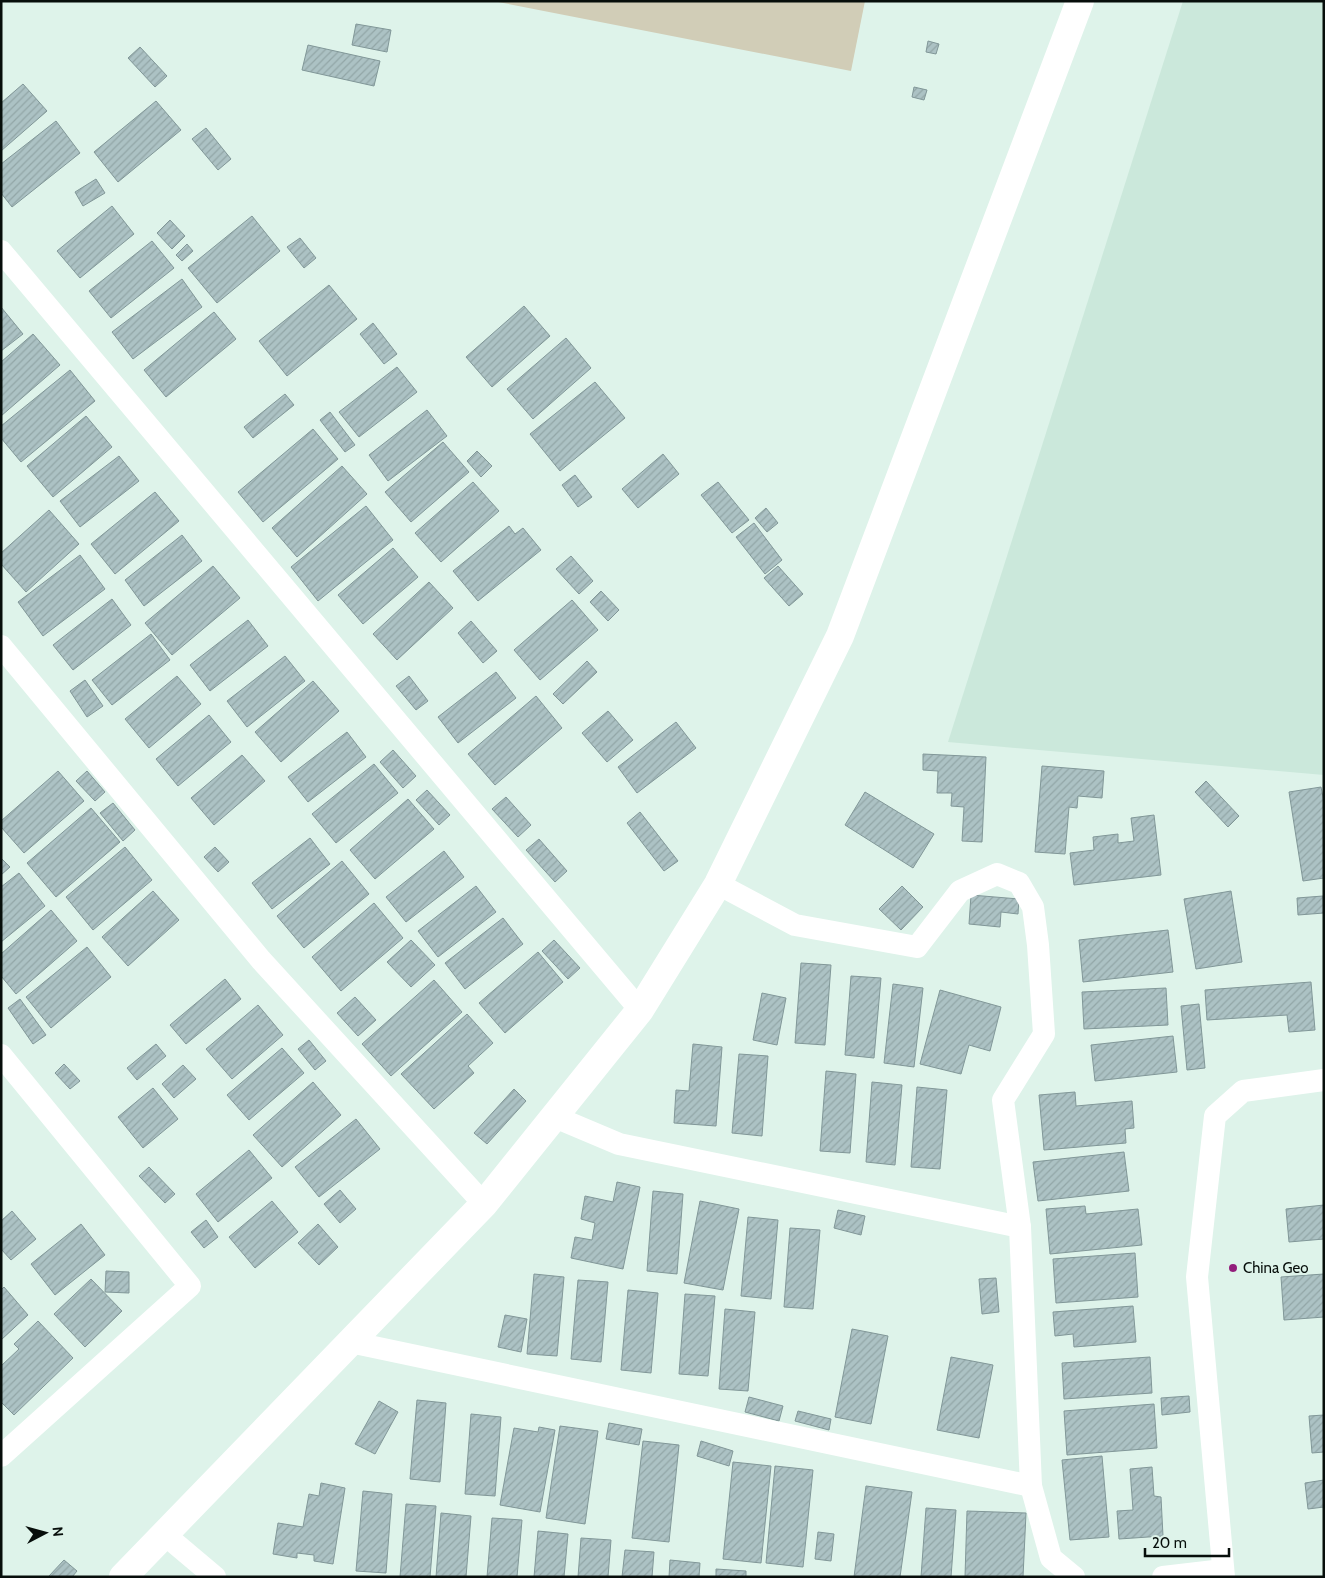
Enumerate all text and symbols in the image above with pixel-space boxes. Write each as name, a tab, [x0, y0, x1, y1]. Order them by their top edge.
place label: China Geo	[1243, 1259, 1308, 1277]
marker: China Geo	[1227, 1262, 1239, 1274]
north arrow	[20, 1508, 70, 1558]
text: N	[48, 1526, 67, 1538]
scale bar	[1145, 1526, 1229, 1558]
text: 20 m	[1152, 1534, 1187, 1552]

